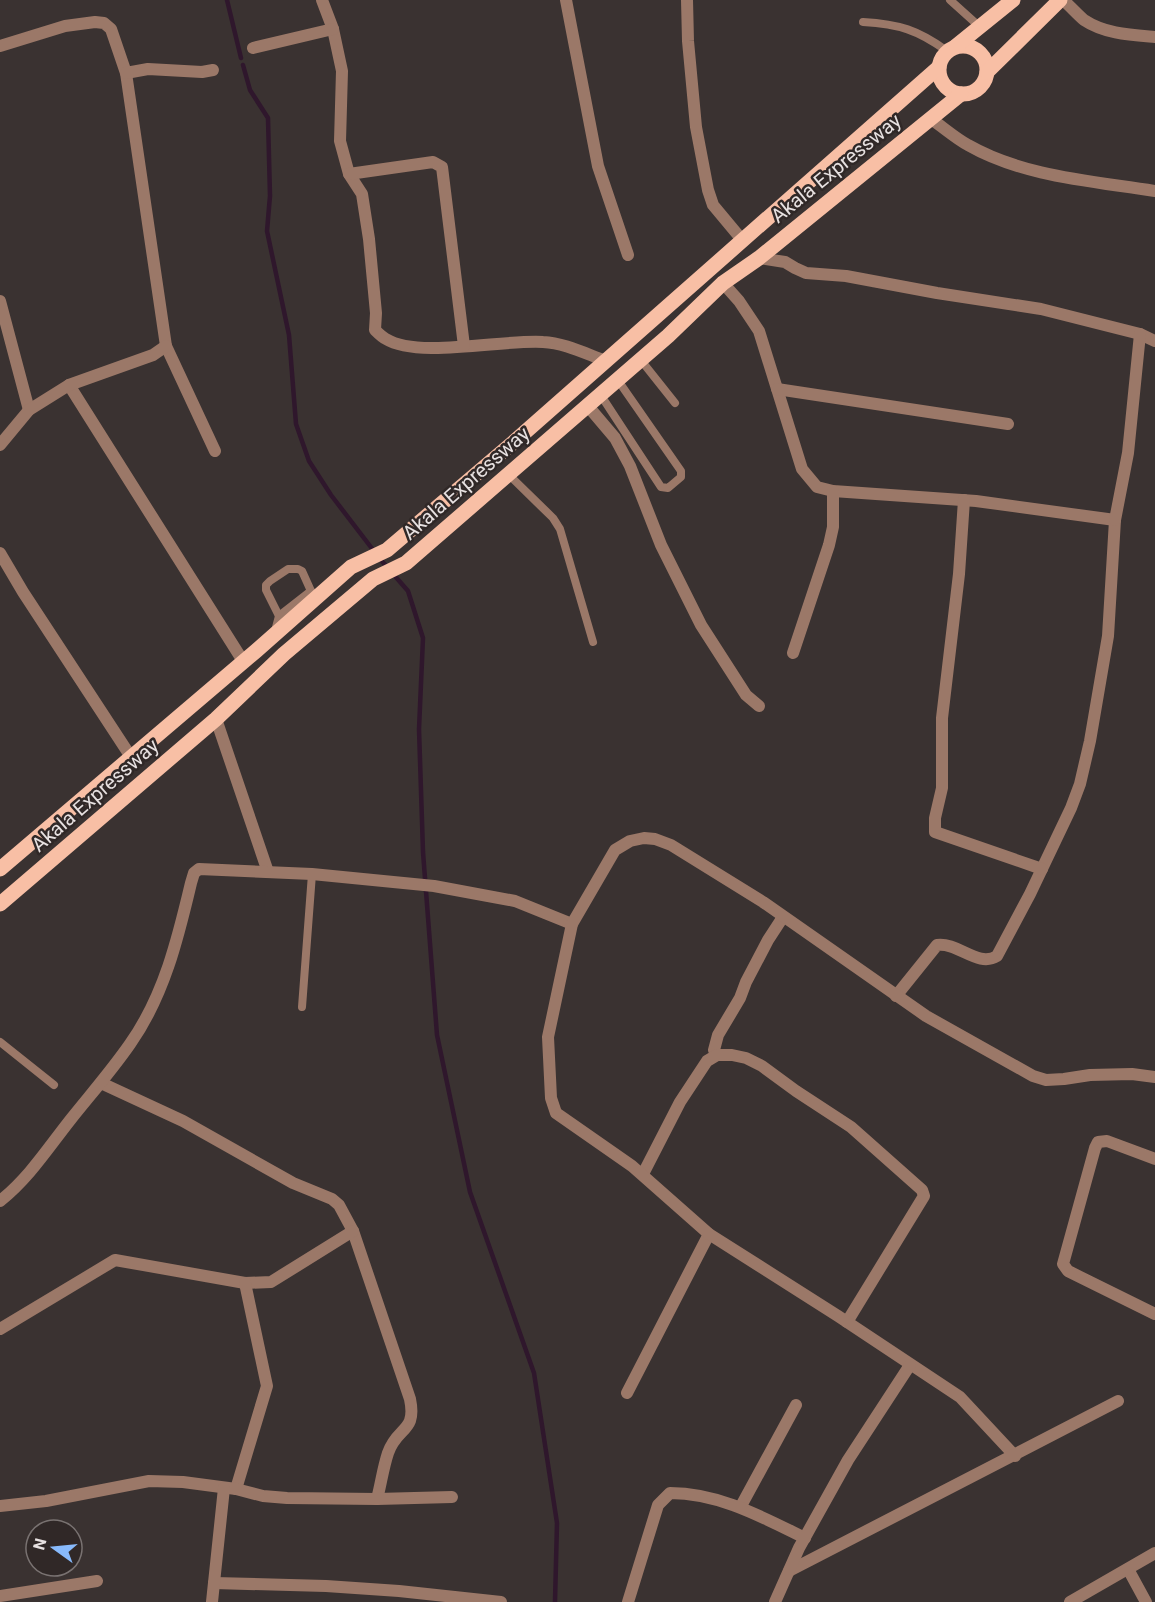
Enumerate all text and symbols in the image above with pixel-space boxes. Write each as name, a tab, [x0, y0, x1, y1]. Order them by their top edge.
street label: Akala Expressway	[766, 108, 906, 228]
street label: Akala Expressway	[398, 421, 535, 545]
street label: Akala Expressway	[27, 733, 164, 857]
north arrow	[24, 1518, 84, 1578]
text: N	[29, 1536, 51, 1552]

